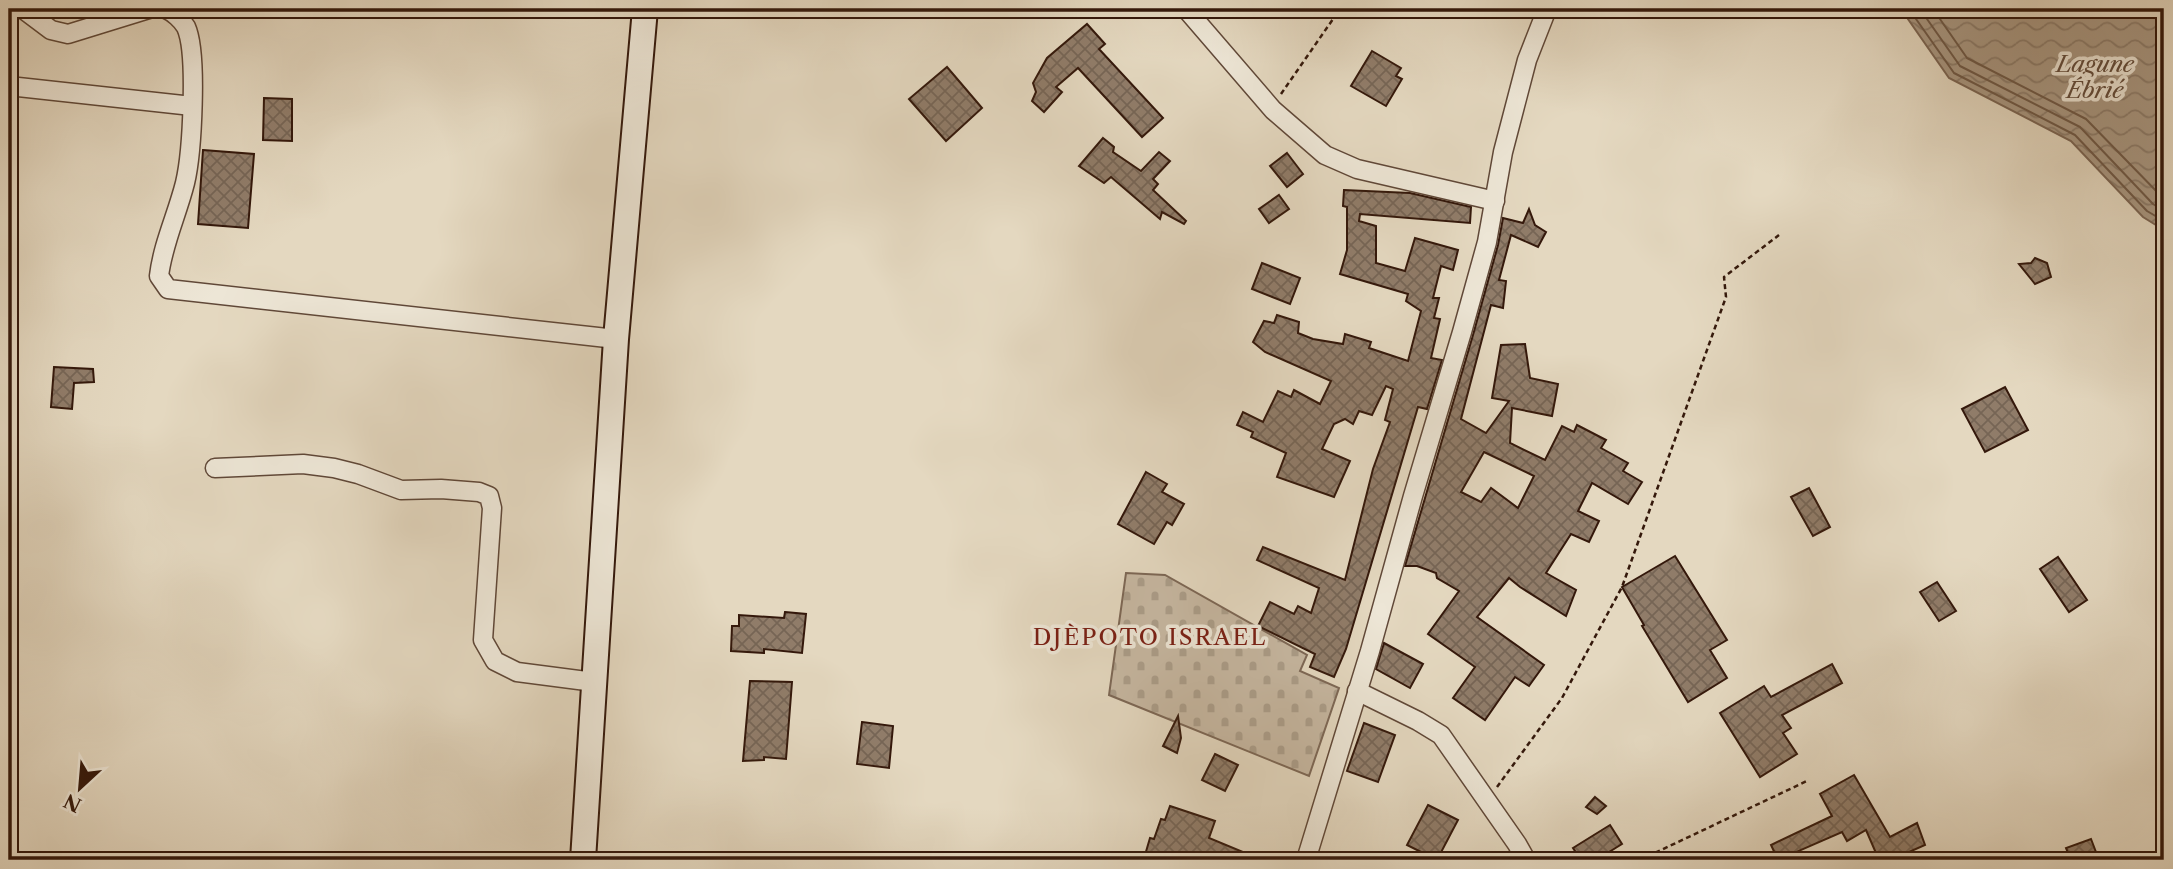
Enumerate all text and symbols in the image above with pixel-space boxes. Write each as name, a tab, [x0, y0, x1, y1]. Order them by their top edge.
water label: Lagune Ébrié	[2054, 50, 2135, 104]
district label: DJÈPOTO ISRAEL	[1033, 623, 1267, 651]
north arrow	[46, 754, 116, 824]
text: N	[60, 789, 85, 817]

